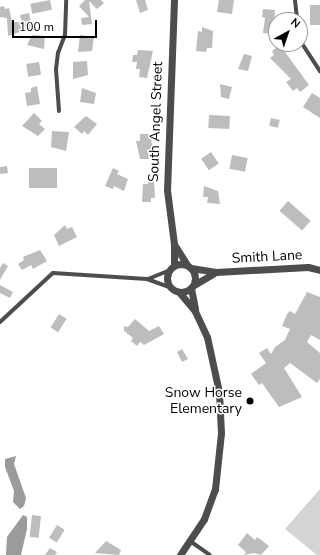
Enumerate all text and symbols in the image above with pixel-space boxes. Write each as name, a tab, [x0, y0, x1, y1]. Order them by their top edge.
scale bar	[14, 12, 99, 38]
north arrow	[268, 12, 308, 52]
text: N	[287, 15, 303, 32]
text: 100 m	[19, 19, 54, 35]
street label: South Angel Street	[146, 62, 166, 182]
street label: Smith Lane	[231, 247, 303, 267]
place label: Snow Horse Elementary	[165, 385, 242, 418]
marker: Snow Horse Elementary	[245, 396, 255, 406]

